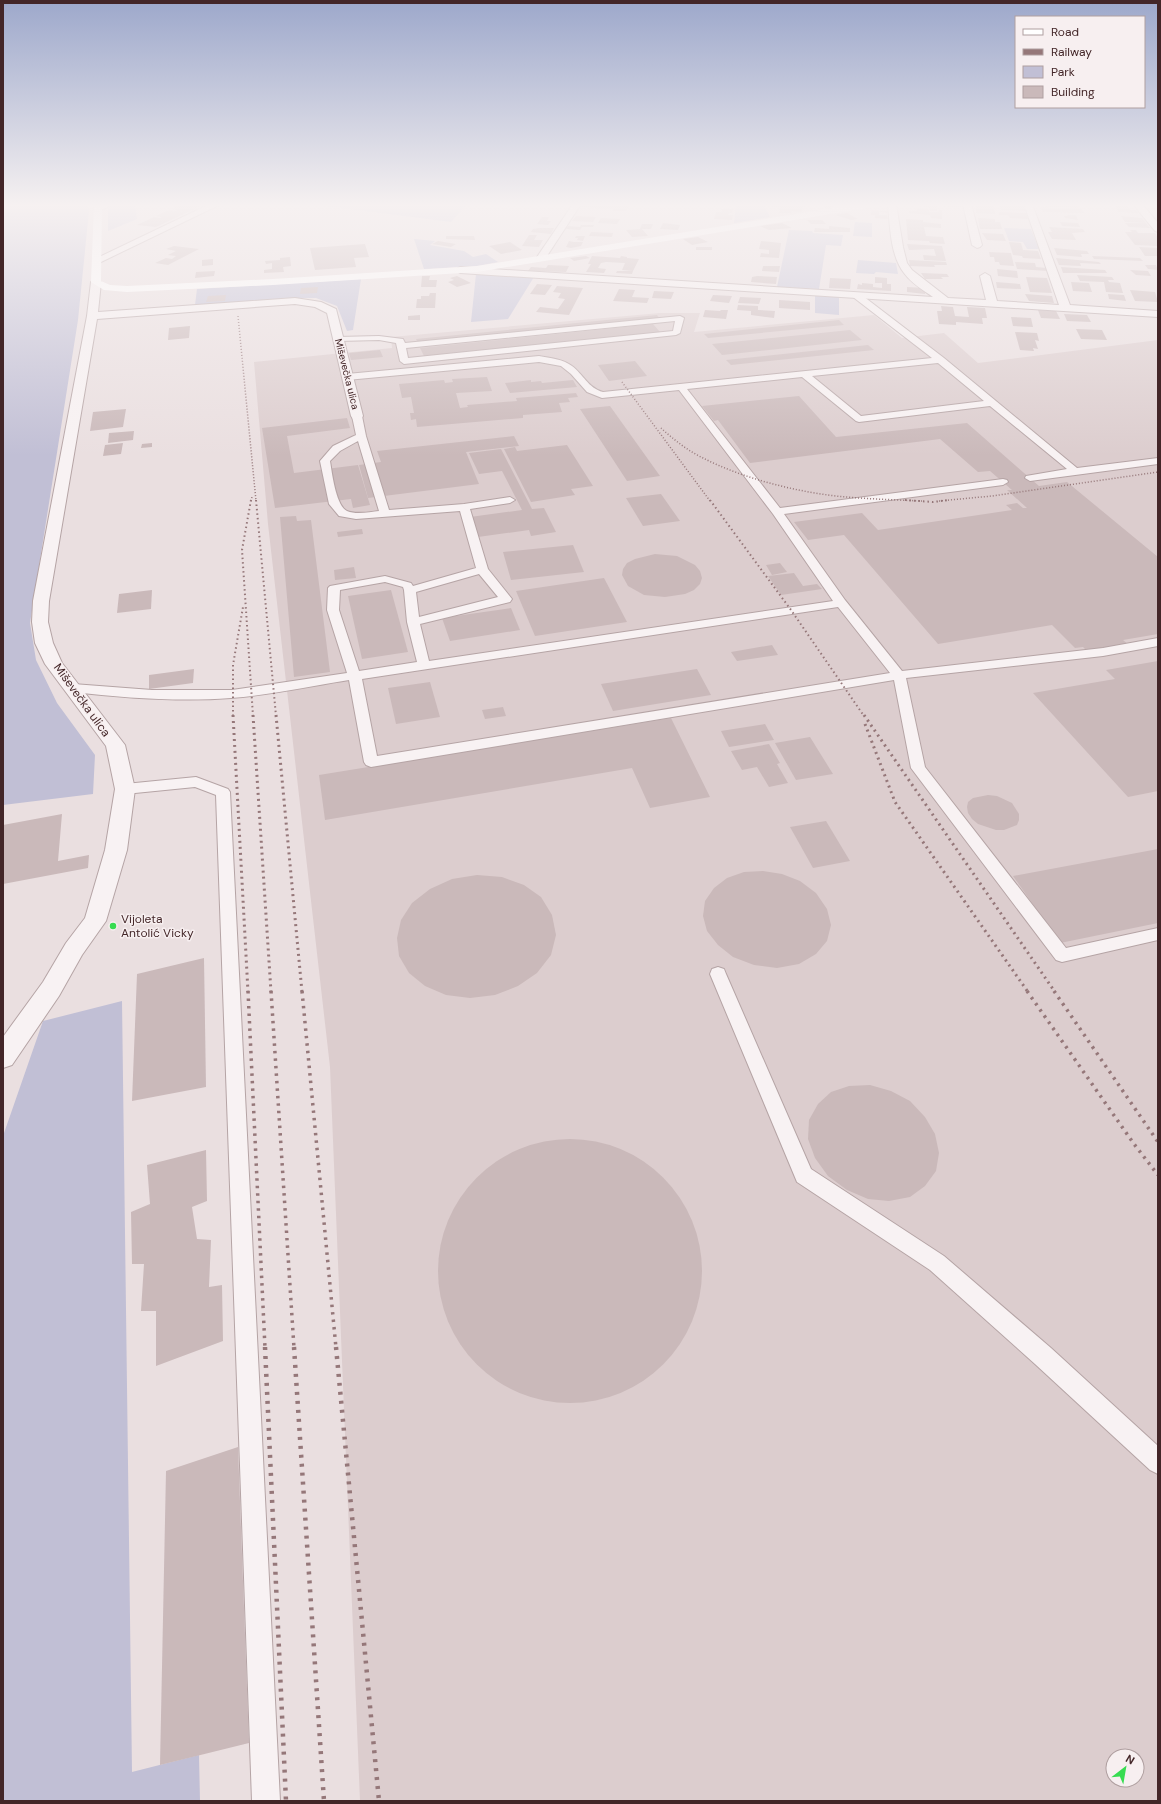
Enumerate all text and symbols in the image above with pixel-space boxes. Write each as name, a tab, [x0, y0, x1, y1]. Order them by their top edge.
legend	[1015, 16, 1145, 108]
text: Road	[1051, 24, 1079, 40]
text: Railway	[1051, 44, 1092, 60]
text: Park	[1051, 64, 1075, 80]
text: Building	[1051, 84, 1095, 100]
street label: Miševečka ulica	[332, 337, 362, 411]
street label: Miševečka ulica	[50, 660, 114, 740]
place label: Vijoleta Antolić Vicky	[121, 911, 194, 941]
marker: Vijoleta Antolić Vicky	[108, 921, 118, 931]
north arrow	[1105, 1748, 1145, 1788]
text: N	[1123, 1751, 1137, 1767]

